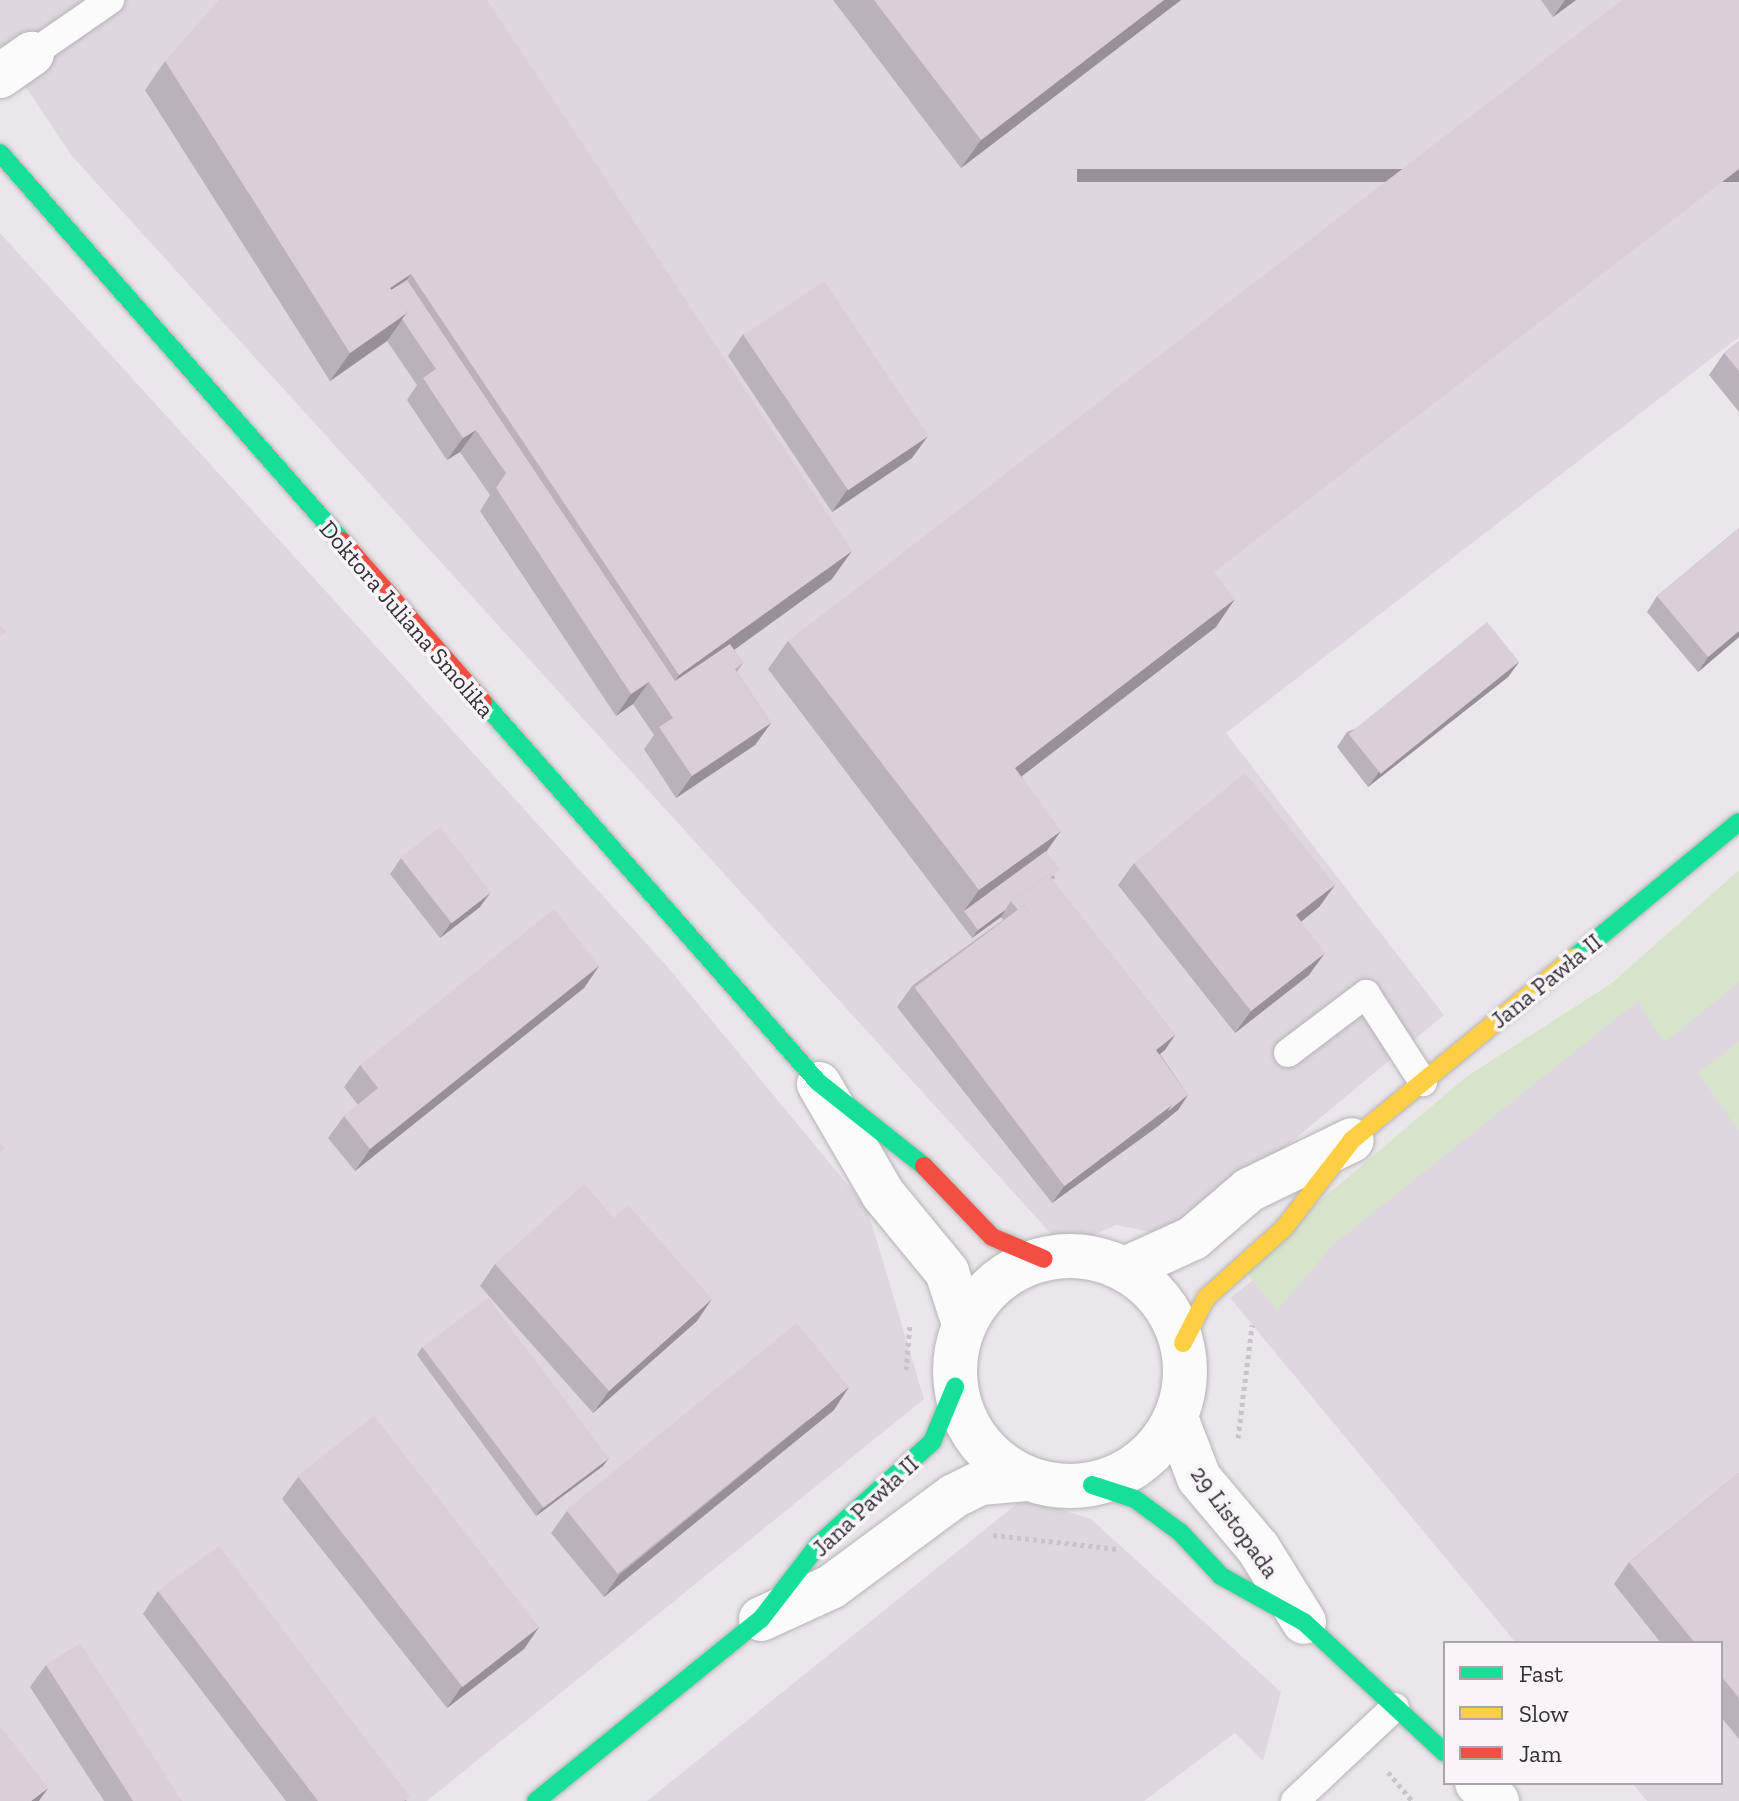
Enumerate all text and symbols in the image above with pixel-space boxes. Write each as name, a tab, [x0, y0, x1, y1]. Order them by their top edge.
street label: Doktora Juliana Smolika	[313, 514, 501, 724]
street label: Jana Pawła II	[1485, 927, 1607, 1035]
street label: Jana Pawła II	[806, 1450, 924, 1562]
street label: 29 Listopada	[1185, 1460, 1285, 1584]
legend	[1443, 1641, 1723, 1785]
text: Fast	[1519, 1659, 1563, 1688]
text: Slow	[1519, 1699, 1569, 1728]
text: Jam	[1519, 1739, 1562, 1768]

